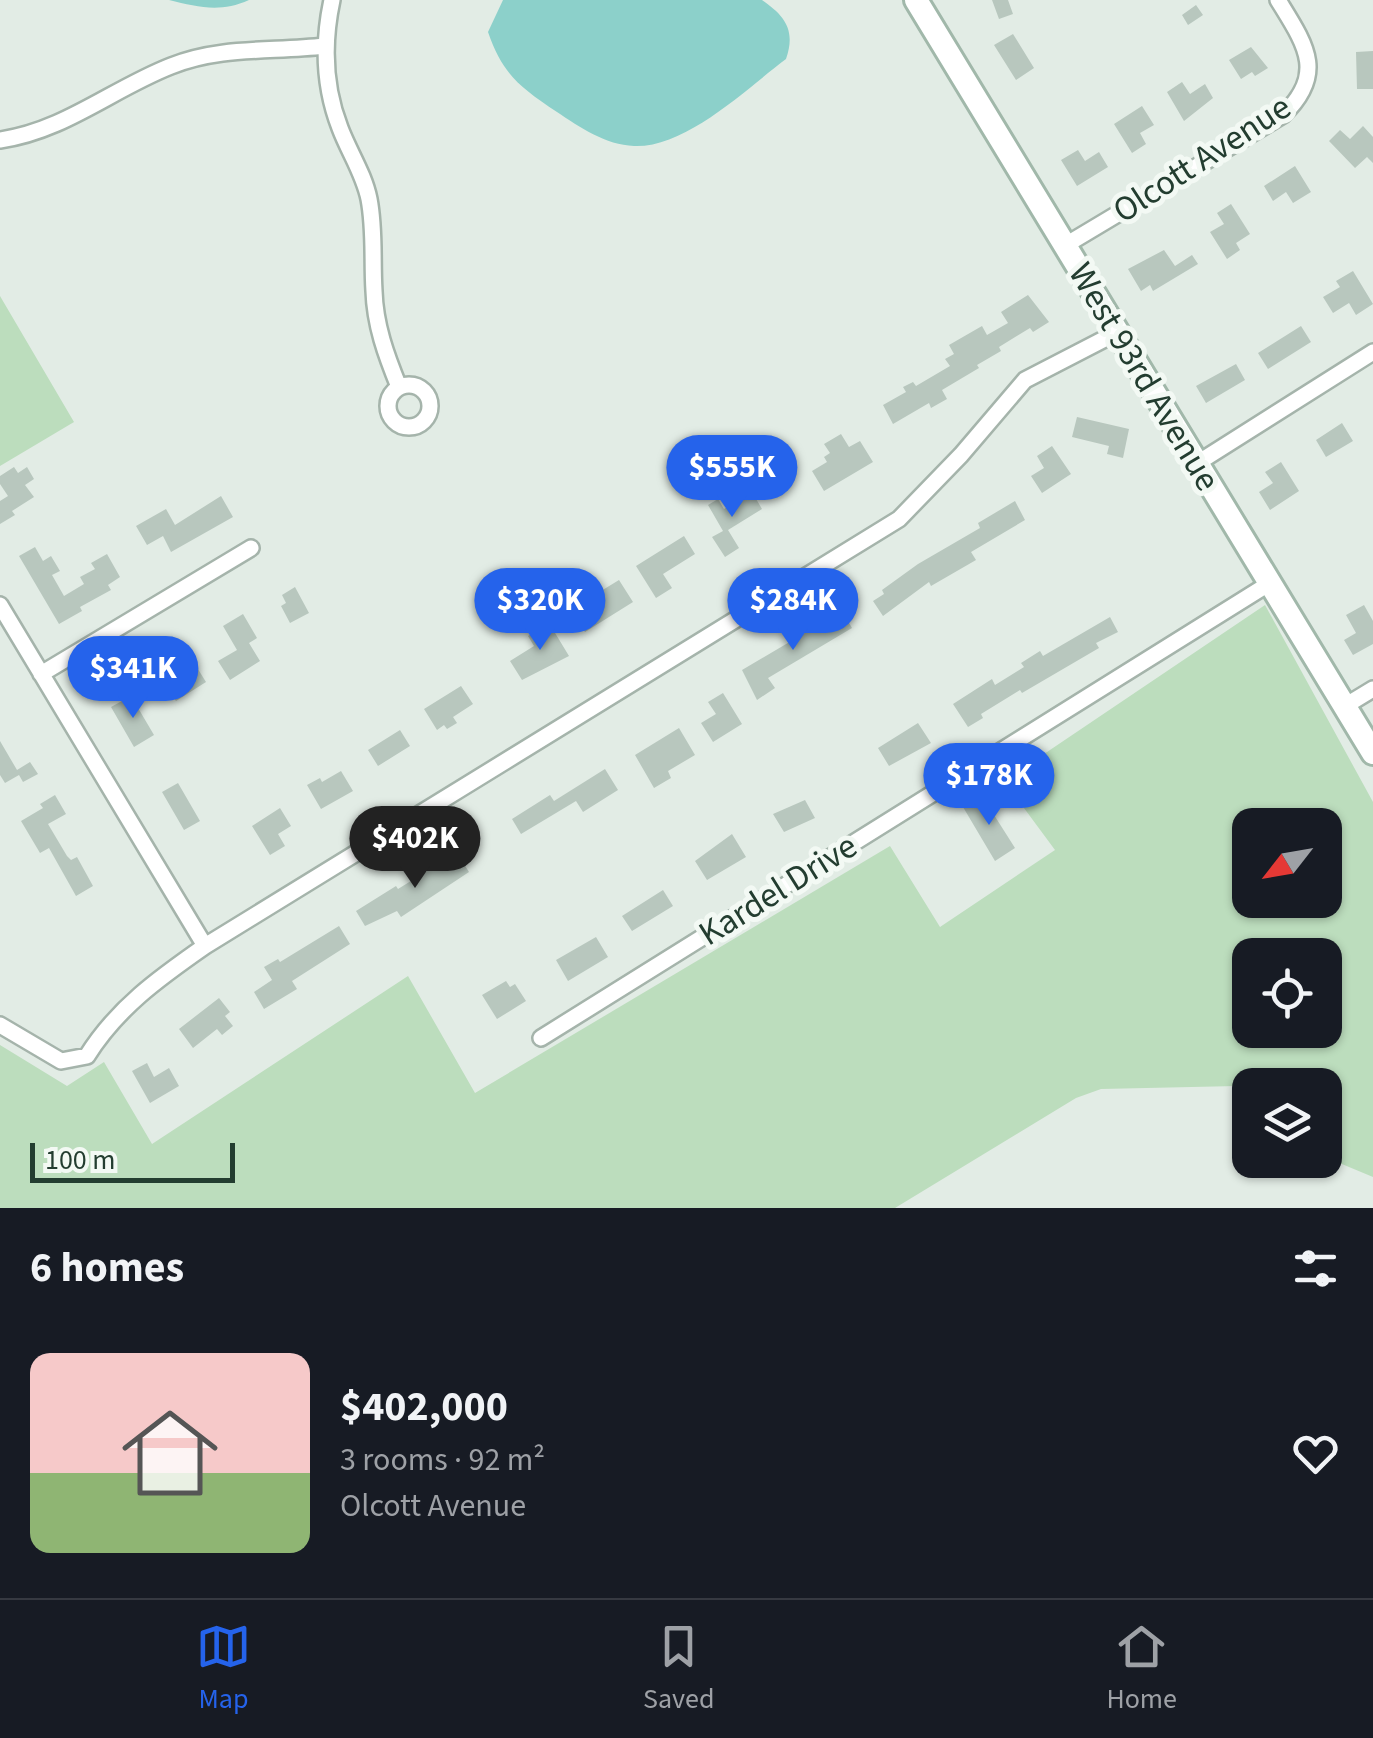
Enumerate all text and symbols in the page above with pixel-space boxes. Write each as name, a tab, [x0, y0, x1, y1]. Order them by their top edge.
street label: Olcott Avenue	[1103, 83, 1301, 235]
street label: West 93rd Avenue	[1056, 253, 1232, 501]
pin: $555K	[662, 435, 802, 520]
text: $555K	[688, 444, 776, 490]
pin: $320K	[470, 568, 610, 653]
pin: $284K	[723, 568, 863, 653]
text: $320K	[496, 577, 584, 623]
text: $284K	[749, 577, 837, 623]
pin: $341K	[63, 636, 203, 721]
text: $341K	[89, 645, 177, 691]
pin: $178K	[919, 743, 1059, 828]
text: $178K	[945, 752, 1033, 798]
pin: $402K	[345, 806, 485, 891]
north arrow	[1232, 808, 1342, 918]
map controls	[1232, 808, 1342, 1178]
text: $402K	[371, 815, 459, 861]
street label: Kardel Drive	[689, 822, 867, 958]
button: locate	[1232, 938, 1342, 1048]
button: layers	[1232, 1068, 1342, 1178]
scale bar	[30, 1138, 235, 1182]
text: 100 m	[45, 1140, 116, 1180]
text: 6 homes	[30, 1238, 184, 1298]
icon: filters	[1288, 1241, 1343, 1296]
text: $402,000	[340, 1377, 508, 1437]
icon: home	[110, 1393, 230, 1513]
icon: heart	[1288, 1426, 1343, 1481]
text: 3 rooms · 92 m²	[340, 1437, 545, 1483]
text: Olcott Avenue	[340, 1483, 526, 1529]
tab: Map	[196, 1619, 251, 1719]
tab: Saved	[643, 1619, 714, 1719]
tab: Home	[1106, 1619, 1177, 1719]

